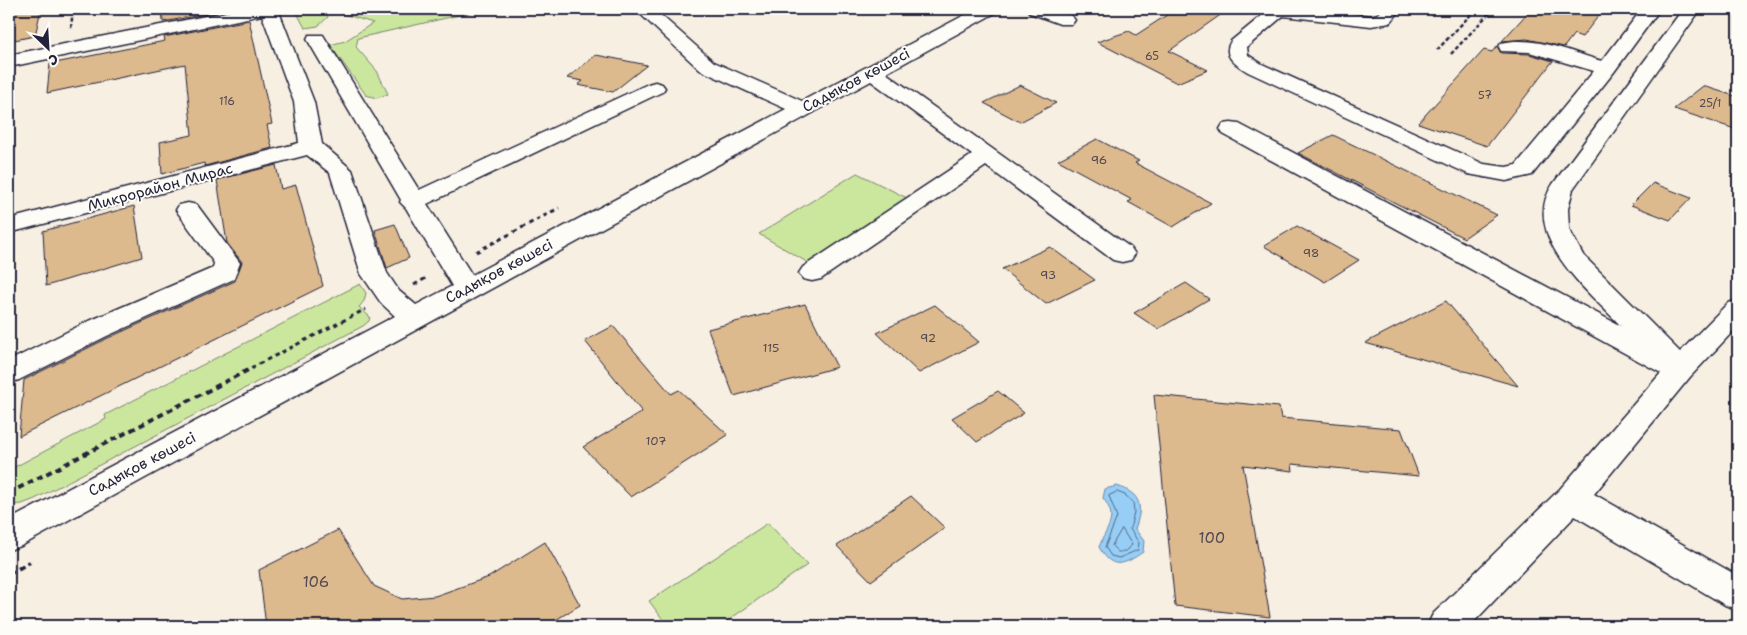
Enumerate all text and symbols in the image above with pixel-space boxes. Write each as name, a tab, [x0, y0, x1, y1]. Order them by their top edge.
north arrow	[22, 22, 72, 72]
street label: Садықов көшесі	[799, 43, 913, 117]
house number: 65	[1145, 49, 1159, 64]
text: С	[46, 50, 61, 70]
house number: 57	[1478, 88, 1492, 103]
house number: 116	[219, 94, 235, 109]
house number: 25/1	[1699, 96, 1721, 111]
house number: 96	[1091, 152, 1107, 168]
street label: Микрорайон Мирас	[85, 158, 235, 216]
street label: Садықов көшесі	[442, 234, 556, 308]
house number: 98	[1303, 245, 1319, 261]
house number: 93	[1040, 267, 1056, 283]
house number: 92	[920, 330, 936, 346]
house number: 115	[763, 340, 779, 356]
street label: Садықов көшесі	[85, 427, 199, 501]
house number: 107	[646, 433, 666, 449]
house number: 100	[1199, 528, 1225, 548]
house number: 106	[303, 572, 329, 592]

